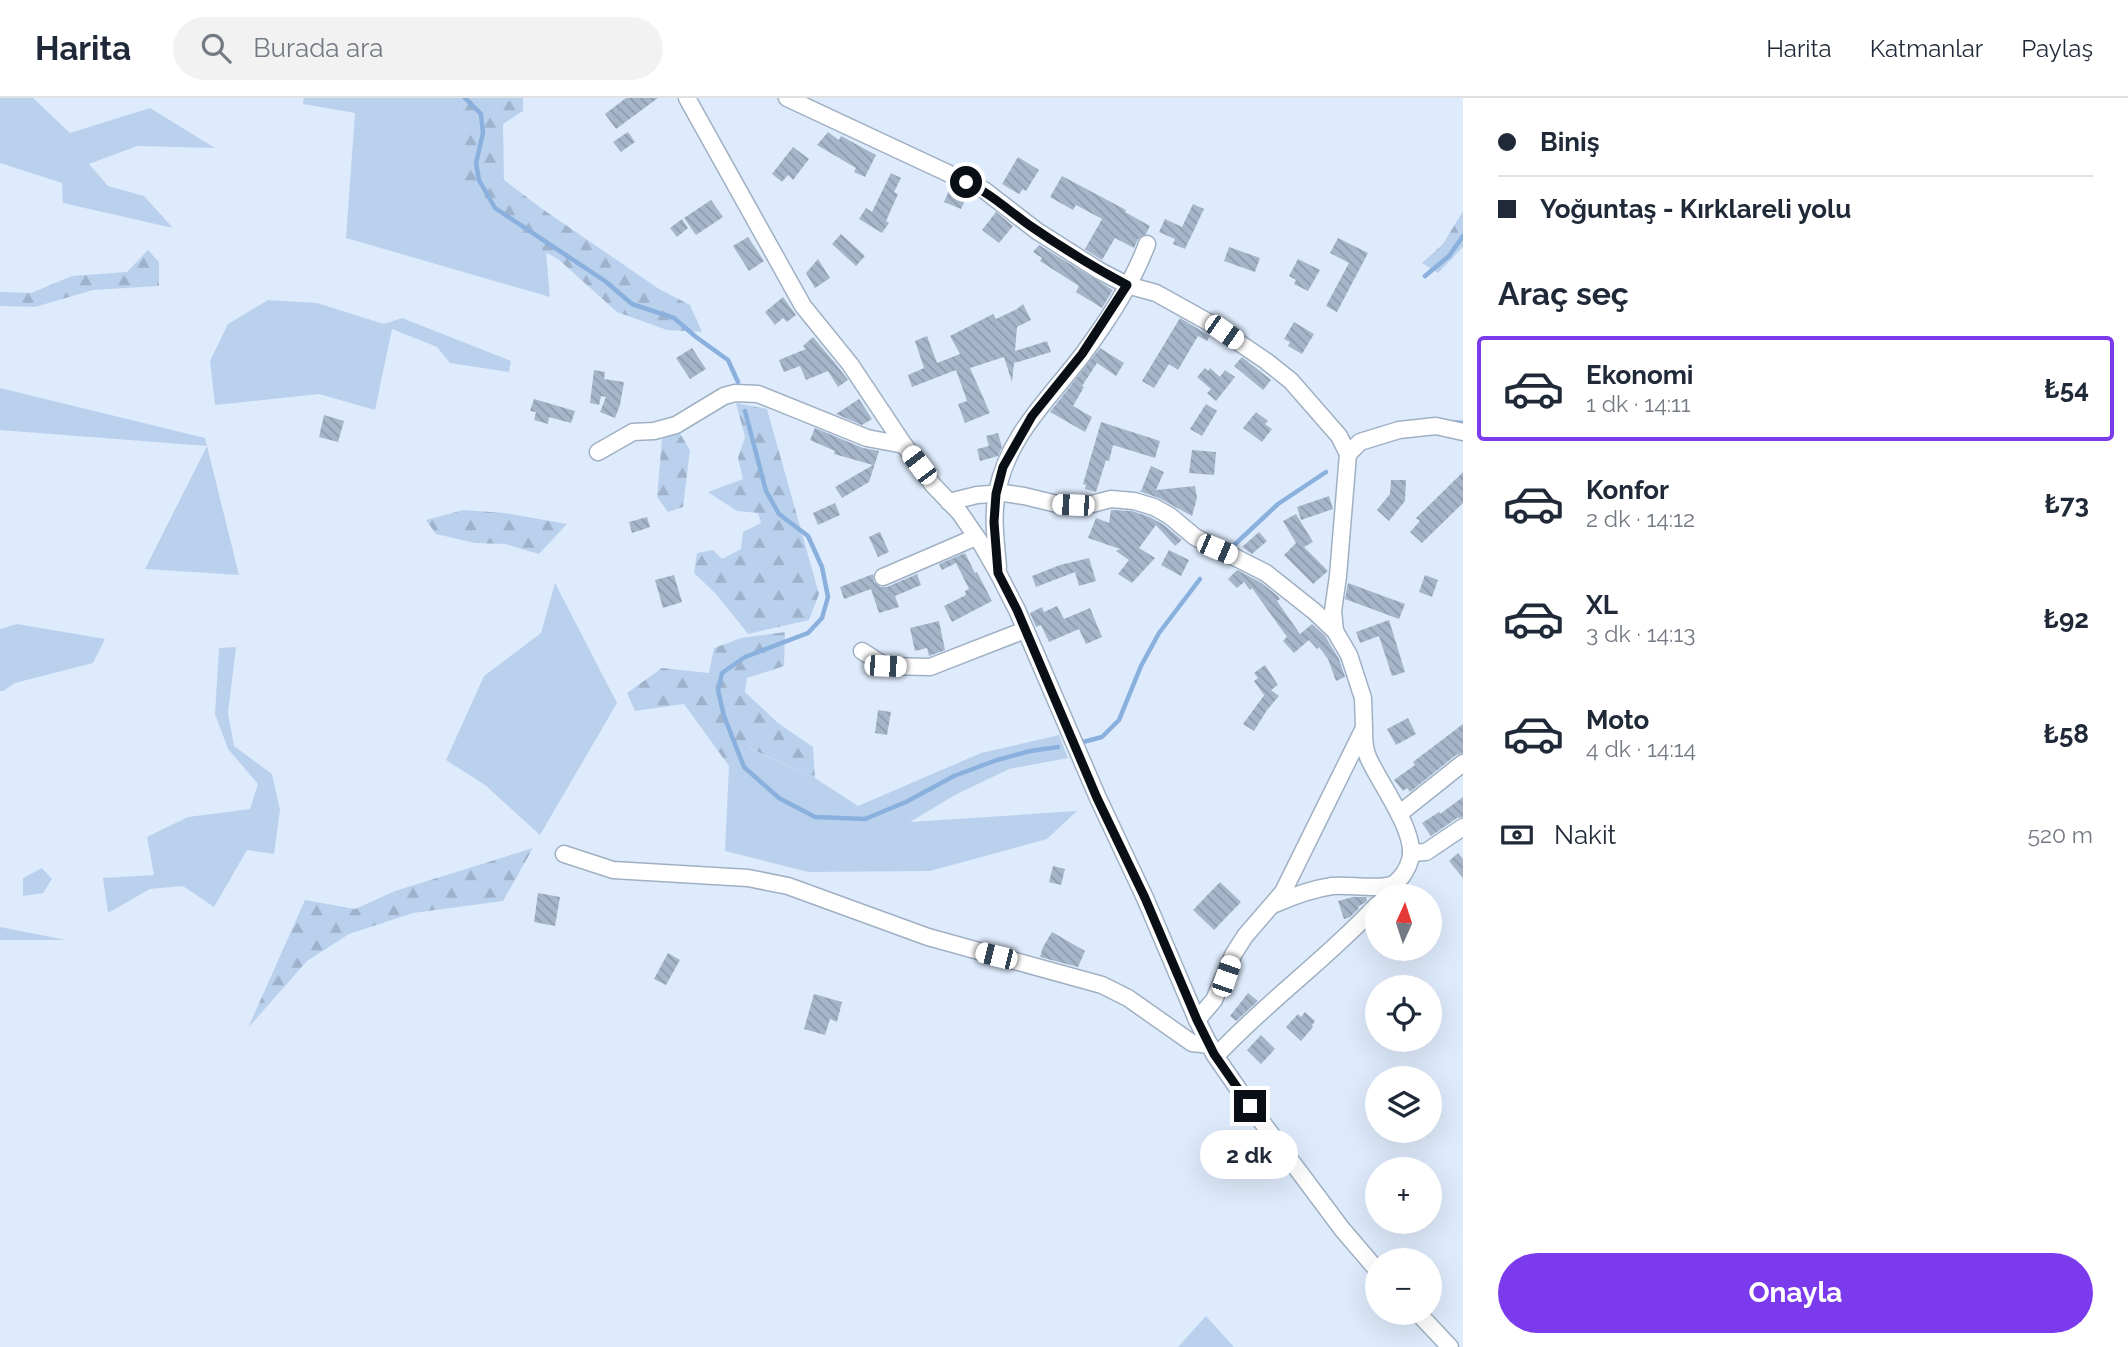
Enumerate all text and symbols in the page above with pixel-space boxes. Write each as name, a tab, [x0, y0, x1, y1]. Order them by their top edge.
search box	[173, 17, 663, 80]
text: Harita	[35, 29, 131, 68]
icon: search	[197, 29, 235, 67]
text: Burada ara	[253, 33, 384, 63]
text: Harita	[1766, 34, 1832, 63]
text: Katmanlar	[1870, 34, 1983, 63]
text: Paylaş	[2021, 34, 2093, 63]
text: Biniş	[1540, 127, 1600, 157]
route start	[950, 166, 982, 198]
text: Yoğuntaş - Kırklareli yolu	[1540, 194, 1851, 224]
text: Araç seç	[1498, 275, 1629, 312]
car	[1201, 311, 1248, 353]
icon: car	[1502, 357, 1565, 420]
text: Ekonomi	[1586, 360, 1694, 390]
text: ₺54	[2044, 374, 2089, 404]
text: 1 dk · 14:11	[1586, 390, 1691, 417]
car	[898, 442, 941, 488]
icon: car	[1502, 472, 1565, 535]
text: Konfor	[1586, 475, 1669, 505]
text: ₺73	[2044, 489, 2089, 519]
car	[1052, 494, 1095, 516]
text: 2 dk · 14:12	[1586, 505, 1695, 532]
car	[1194, 531, 1241, 567]
icon: car	[1502, 587, 1565, 650]
text: XL	[1586, 590, 1618, 620]
text: ₺92	[2044, 604, 2089, 634]
text: 3 dk · 14:13	[1586, 620, 1696, 647]
car	[864, 655, 907, 677]
icon: car	[1502, 702, 1565, 765]
text: Moto	[1586, 705, 1649, 735]
text: ₺58	[2043, 719, 2089, 749]
text: 4 dk · 14:14	[1586, 735, 1696, 762]
icon: cash	[1498, 816, 1536, 854]
text: Nakit	[1554, 820, 1616, 850]
text: 520 m	[2027, 821, 2093, 848]
north arrow	[1365, 884, 1442, 961]
map controls	[1365, 884, 1442, 1325]
car	[974, 941, 1019, 971]
car	[1210, 953, 1243, 999]
button: locate	[1365, 975, 1442, 1052]
button: layers	[1365, 1066, 1442, 1143]
route end	[1234, 1090, 1266, 1122]
callout: 2 dk	[1201, 1130, 1299, 1180]
text: 2 dk	[1226, 1141, 1272, 1168]
button: +	[1365, 1157, 1442, 1234]
button: −	[1365, 1248, 1442, 1325]
button: Onayla	[1498, 1253, 2093, 1333]

